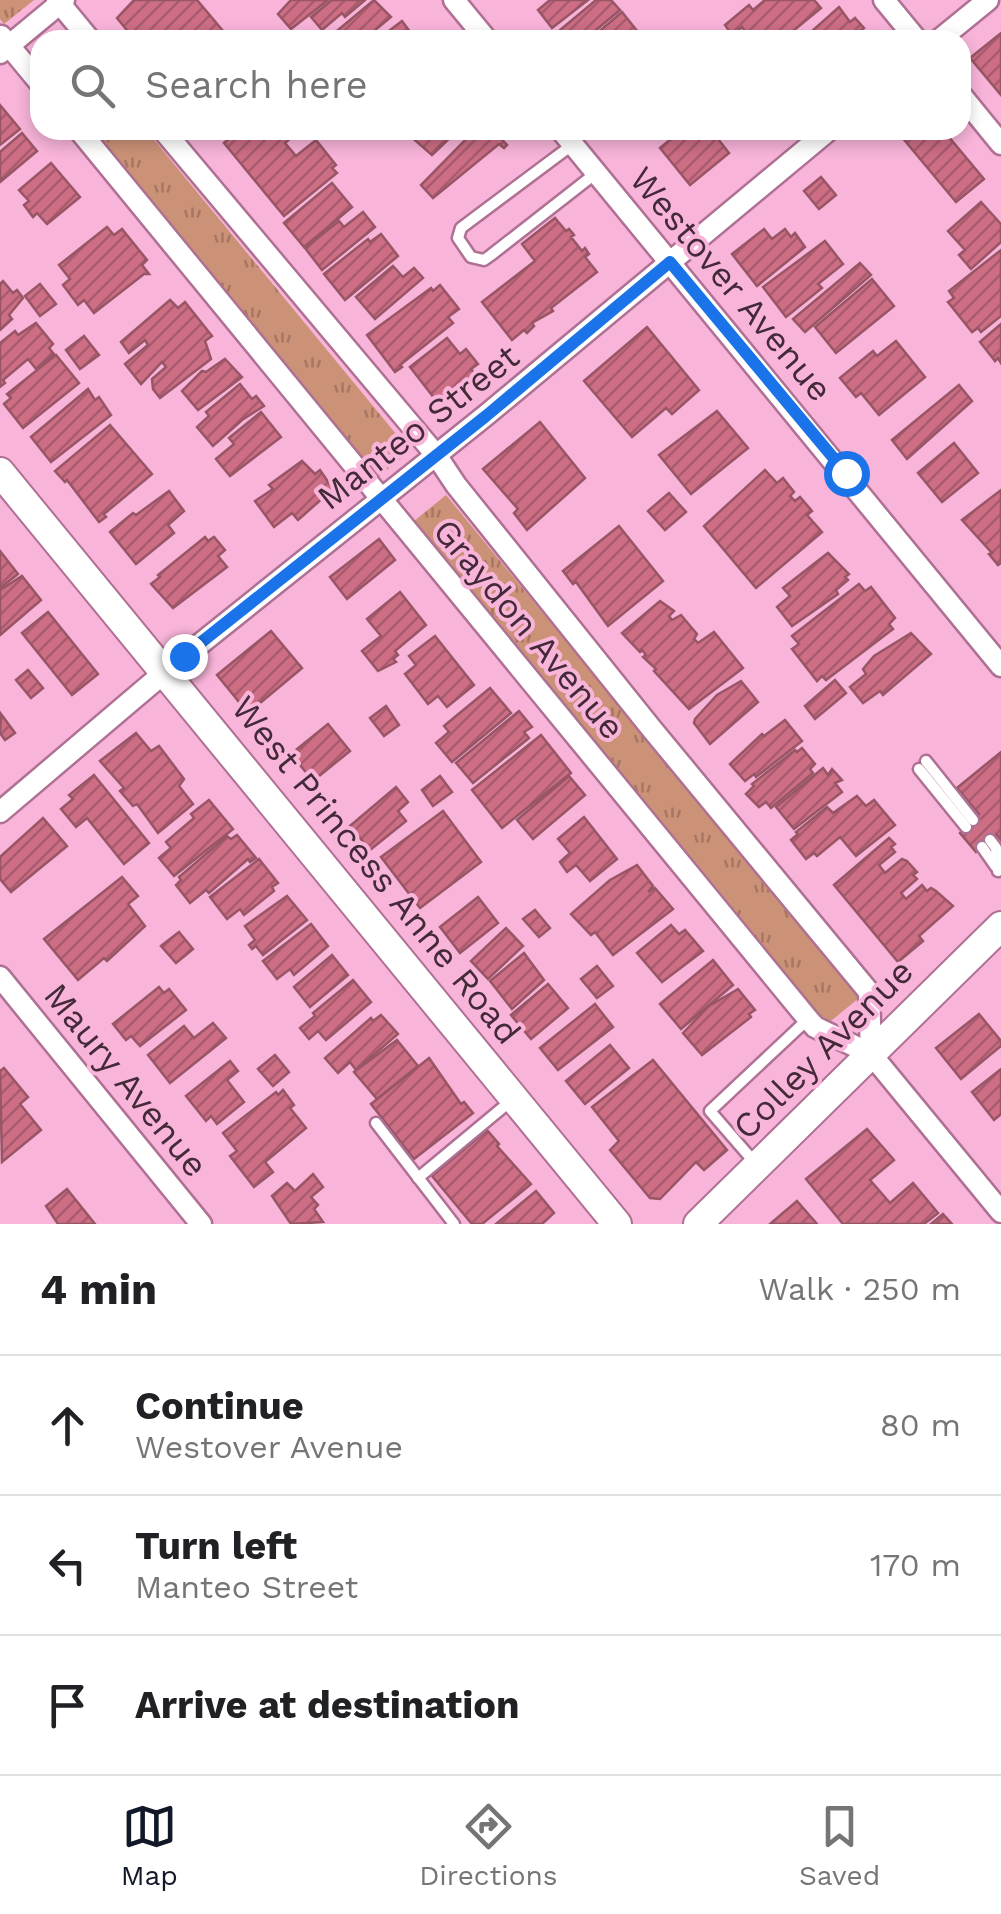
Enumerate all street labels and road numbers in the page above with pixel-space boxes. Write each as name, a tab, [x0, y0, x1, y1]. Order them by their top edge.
street label: Westover Avenue	[621, 158, 841, 410]
street label: Manteo Street	[309, 335, 527, 519]
street label: Graydon Avenue	[425, 510, 633, 748]
street label: West Princess Anne Road	[223, 688, 529, 1052]
street label: Colley Avenue	[724, 950, 922, 1148]
street label: Maury Avenue	[35, 975, 217, 1185]

